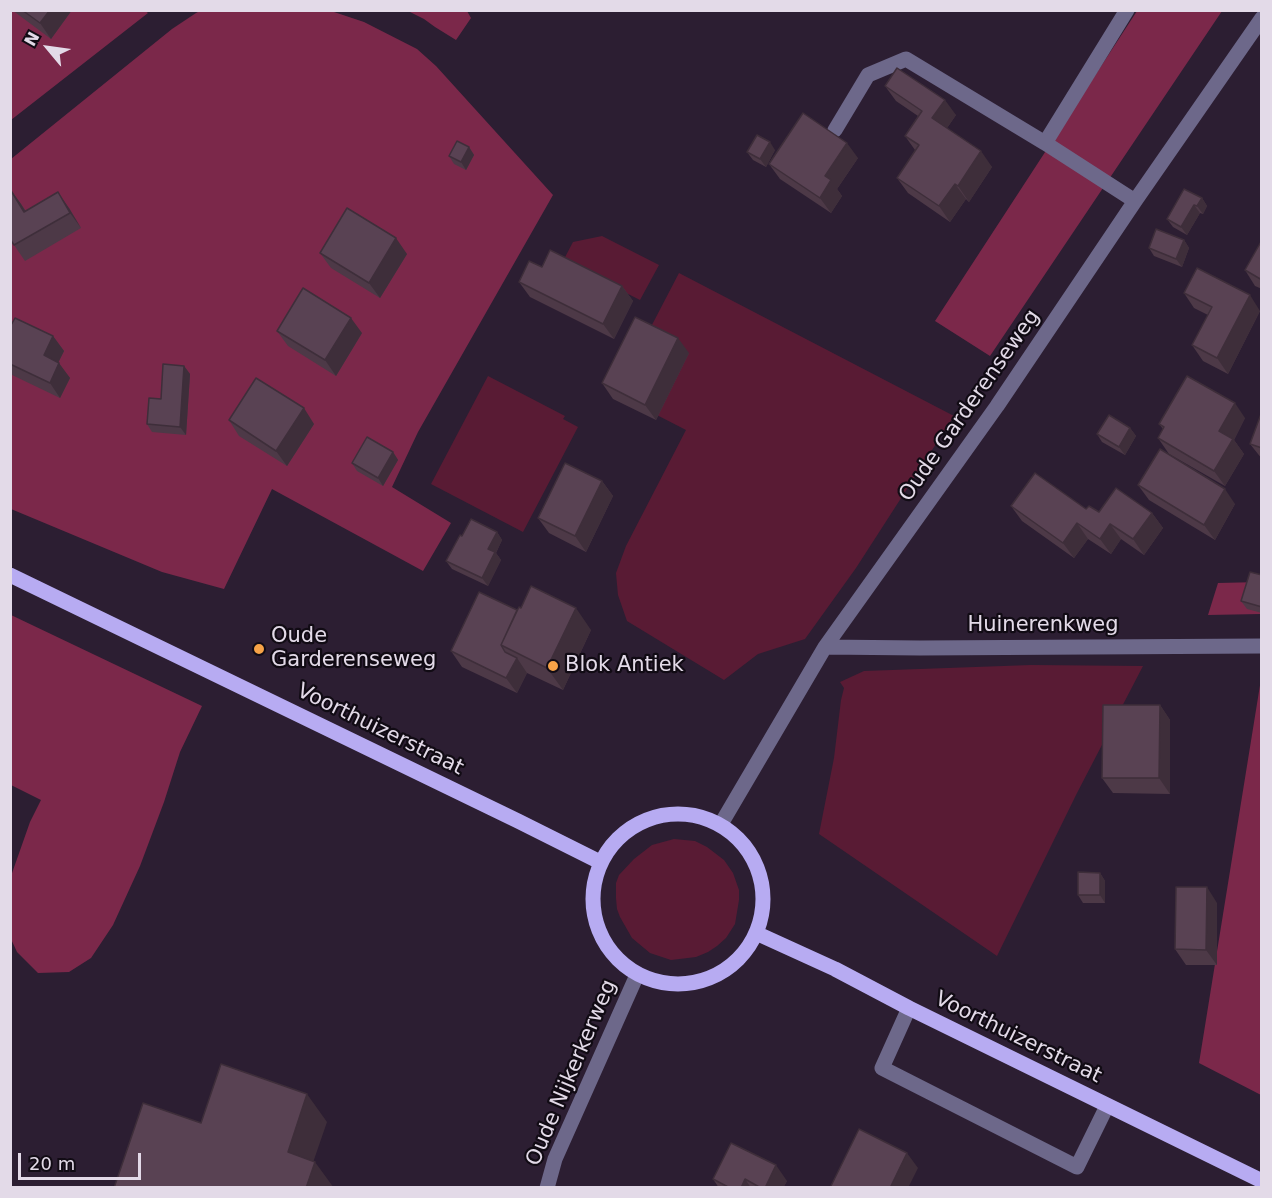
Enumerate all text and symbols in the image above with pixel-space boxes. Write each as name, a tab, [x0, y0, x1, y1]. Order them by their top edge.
north arrow	[18, 18, 78, 78]
text: N	[20, 29, 43, 49]
street label: Oude Garderenseweg	[894, 305, 1046, 507]
street label: Huinerenkweg	[967, 613, 1119, 639]
place label: Oude Garderenseweg	[271, 624, 436, 674]
marker: Oude Garderenseweg	[252, 642, 266, 656]
place label: Blok Antiek	[565, 653, 684, 679]
marker: Blok Antiek	[546, 659, 560, 673]
street label: Voorthuizerstraat	[293, 679, 467, 781]
street label: Oude Nijkerkerweg	[521, 976, 623, 1170]
street label: Voorthuizerstraat	[931, 987, 1105, 1089]
scale bar	[21, 1141, 144, 1179]
text: 20 m	[29, 1153, 75, 1174]

